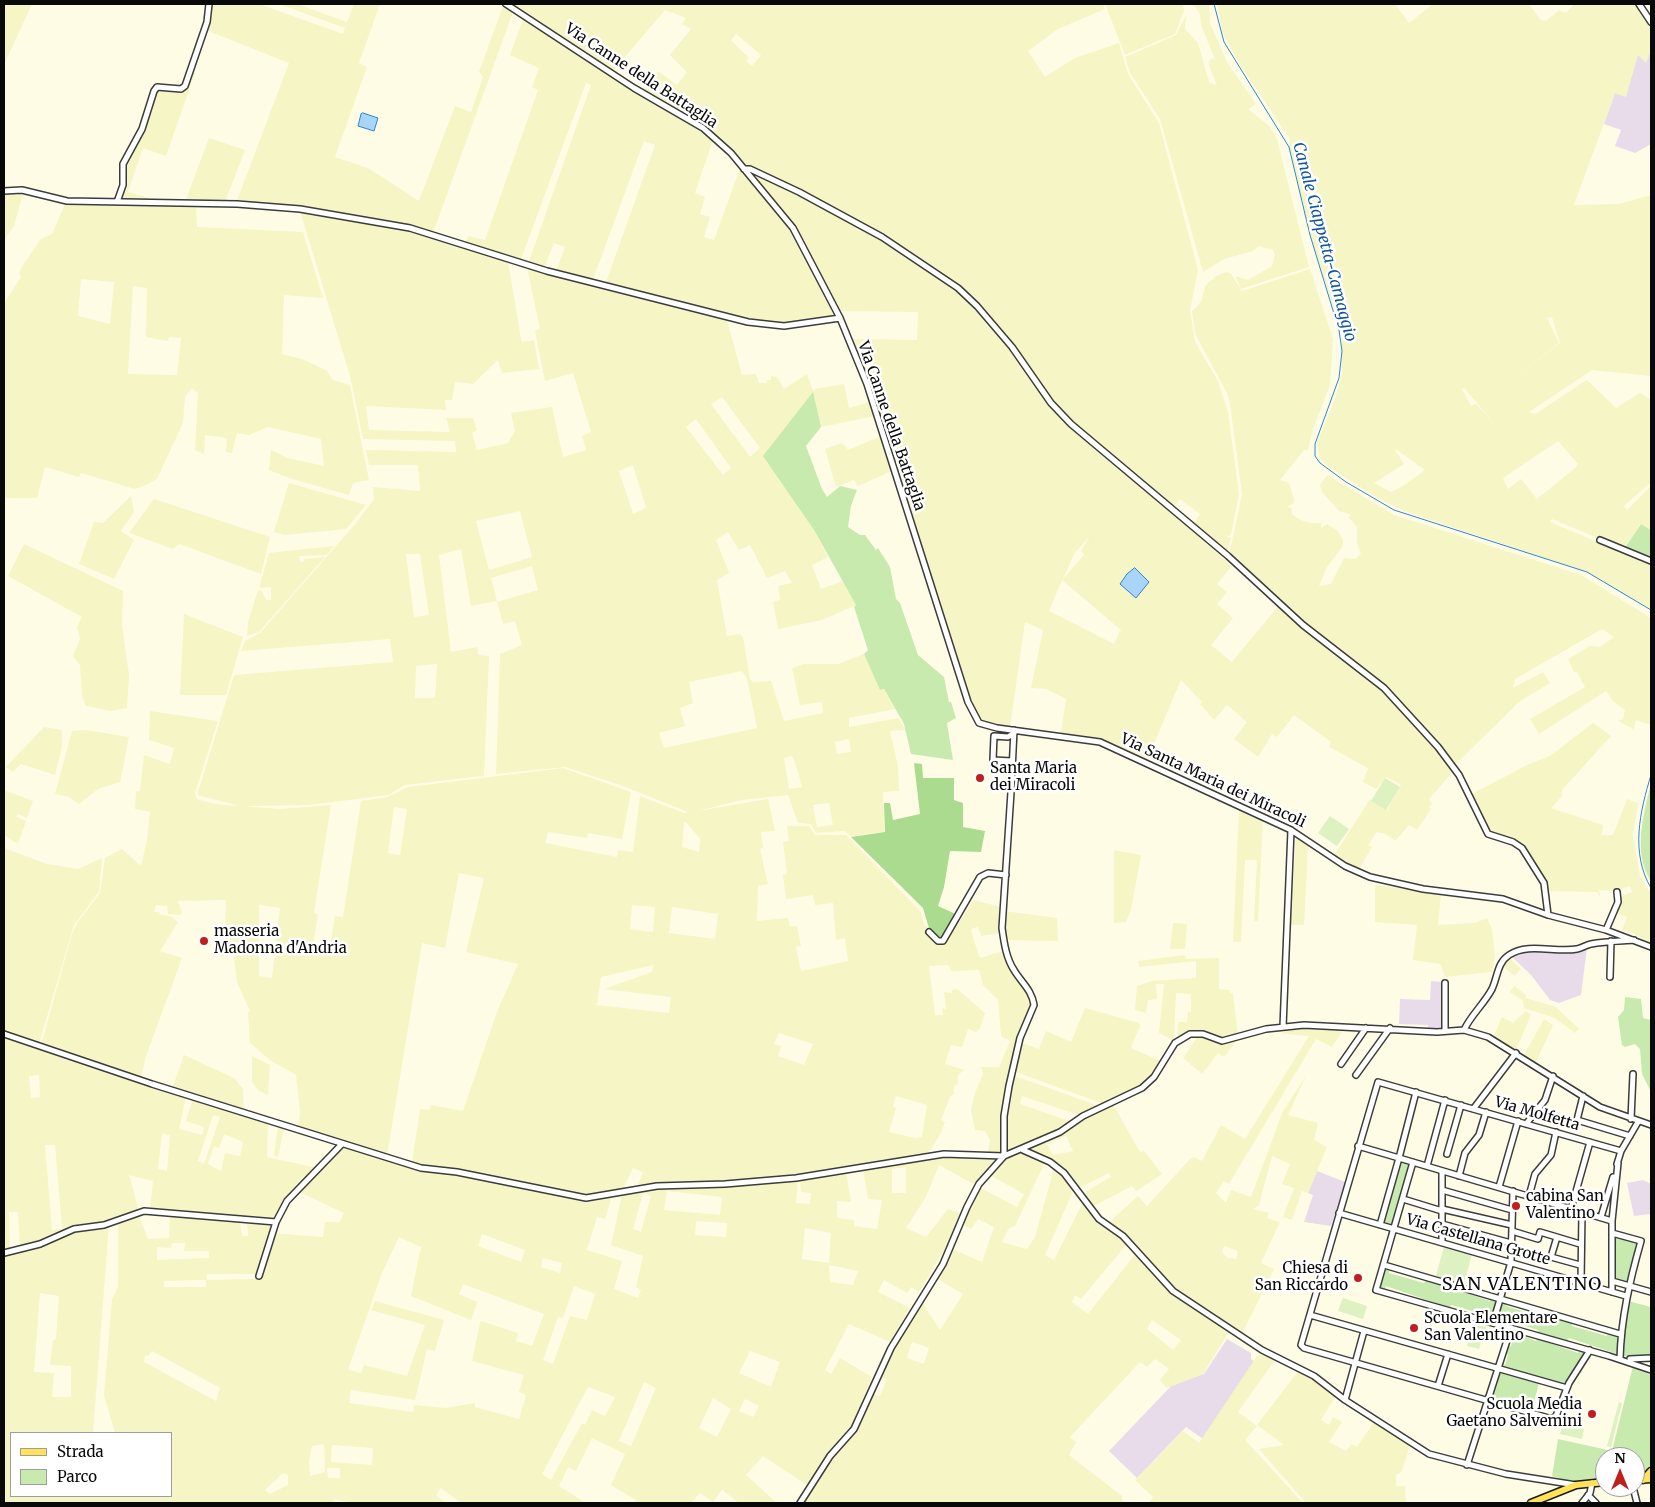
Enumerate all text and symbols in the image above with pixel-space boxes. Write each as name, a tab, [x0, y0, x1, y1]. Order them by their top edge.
street label: Via Canne della Battaglia	[561, 20, 721, 132]
water label: Canale Ciappetta-Camaggio	[1288, 140, 1360, 344]
street label: Via Canne della Battaglia	[853, 339, 929, 513]
street label: Via Santa Maria dei Miracoli	[1118, 730, 1308, 832]
place label: Santa Maria dei Miracoli	[990, 760, 1077, 795]
marker: Santa Maria dei Miracoli	[974, 772, 986, 784]
place label: masseria Madonna d'Andria	[214, 923, 347, 958]
marker: masseria Madonna d'Andria	[198, 935, 210, 947]
street label: Via Molfetta	[1492, 1093, 1582, 1135]
place label: cabina San Valentino	[1526, 1188, 1604, 1223]
marker: cabina San Valentino	[1510, 1200, 1522, 1212]
street label: Via Castellana Grotte	[1404, 1211, 1552, 1269]
place label: Chiesa di San Riccardo	[1255, 1260, 1348, 1295]
marker: Chiesa di San Riccardo	[1352, 1272, 1364, 1284]
district label: SAN VALENTINO	[1440, 1274, 1604, 1296]
place label: Scuola Elementare San Valentino	[1424, 1310, 1558, 1345]
marker: Scuola Elementare San Valentino	[1408, 1322, 1420, 1334]
place label: Scuola Media Gaetano Salvemini	[1446, 1396, 1582, 1431]
marker: Scuola Media Gaetano Salvemini	[1586, 1408, 1598, 1420]
legend	[10, 1432, 172, 1497]
text: Strada	[57, 1442, 104, 1461]
north arrow	[1595, 1447, 1645, 1497]
text: N	[1614, 1449, 1626, 1467]
text: Parco	[57, 1467, 97, 1486]

